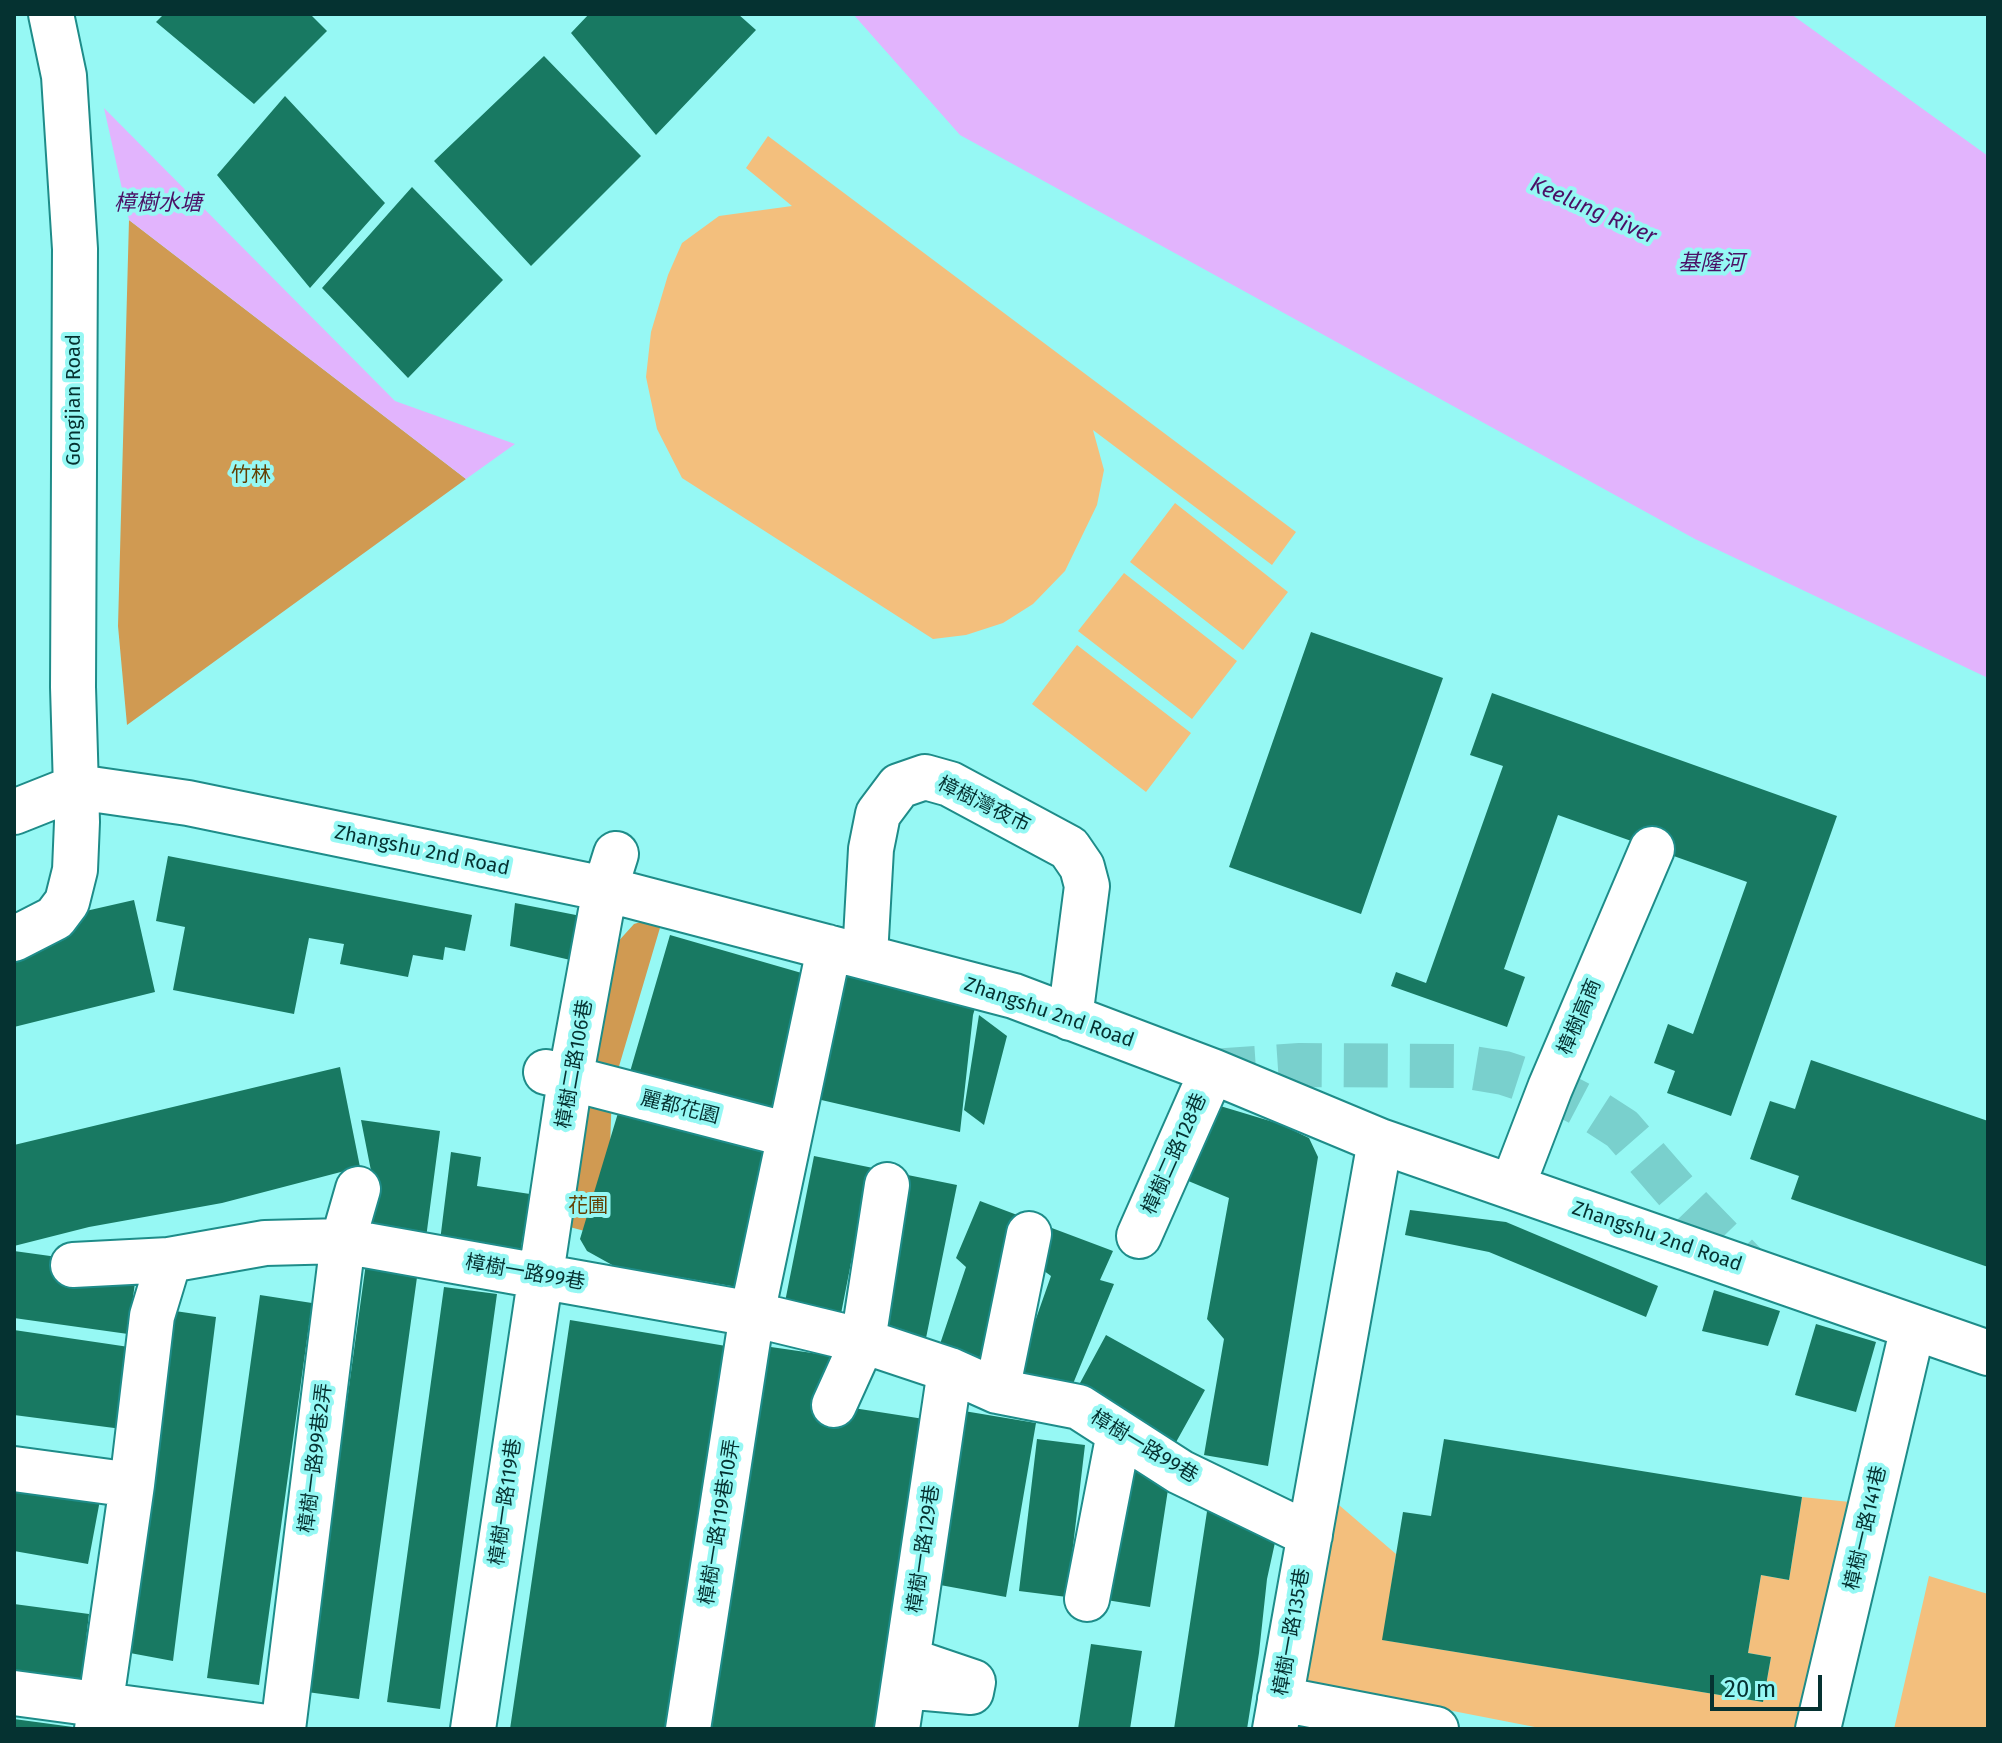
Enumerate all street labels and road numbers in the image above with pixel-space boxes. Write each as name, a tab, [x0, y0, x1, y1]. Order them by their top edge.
street label: Gongjian Road	[62, 334, 86, 466]
street label: 樟樹灣夜市	[934, 772, 1034, 838]
street label: Zhangshu 2nd Road	[332, 821, 512, 881]
street label: Zhangshu 2nd Road	[961, 973, 1137, 1053]
street label: 樟樹高商	[1553, 975, 1607, 1059]
street label: 樟樹二路106巷	[552, 998, 598, 1130]
street label: 麗都花園	[638, 1087, 722, 1129]
street label: 樟樹二路128巷	[1138, 1090, 1212, 1218]
street label: Zhangshu 2nd Road	[1569, 1197, 1745, 1277]
street label: 樟樹一路99巷	[463, 1251, 587, 1295]
street label: 樟樹一路99巷2弄	[295, 1382, 337, 1534]
street label: 樟樹一路99巷	[1086, 1406, 1202, 1488]
street label: 樟樹一路119巷	[485, 1437, 527, 1567]
street label: 樟樹一路119巷10弄	[695, 1437, 745, 1607]
street label: 樟樹一路141巷	[1840, 1464, 1892, 1592]
street label: 樟樹一路129巷	[903, 1484, 945, 1614]
street label: 樟樹一路135巷	[1269, 1567, 1315, 1697]

